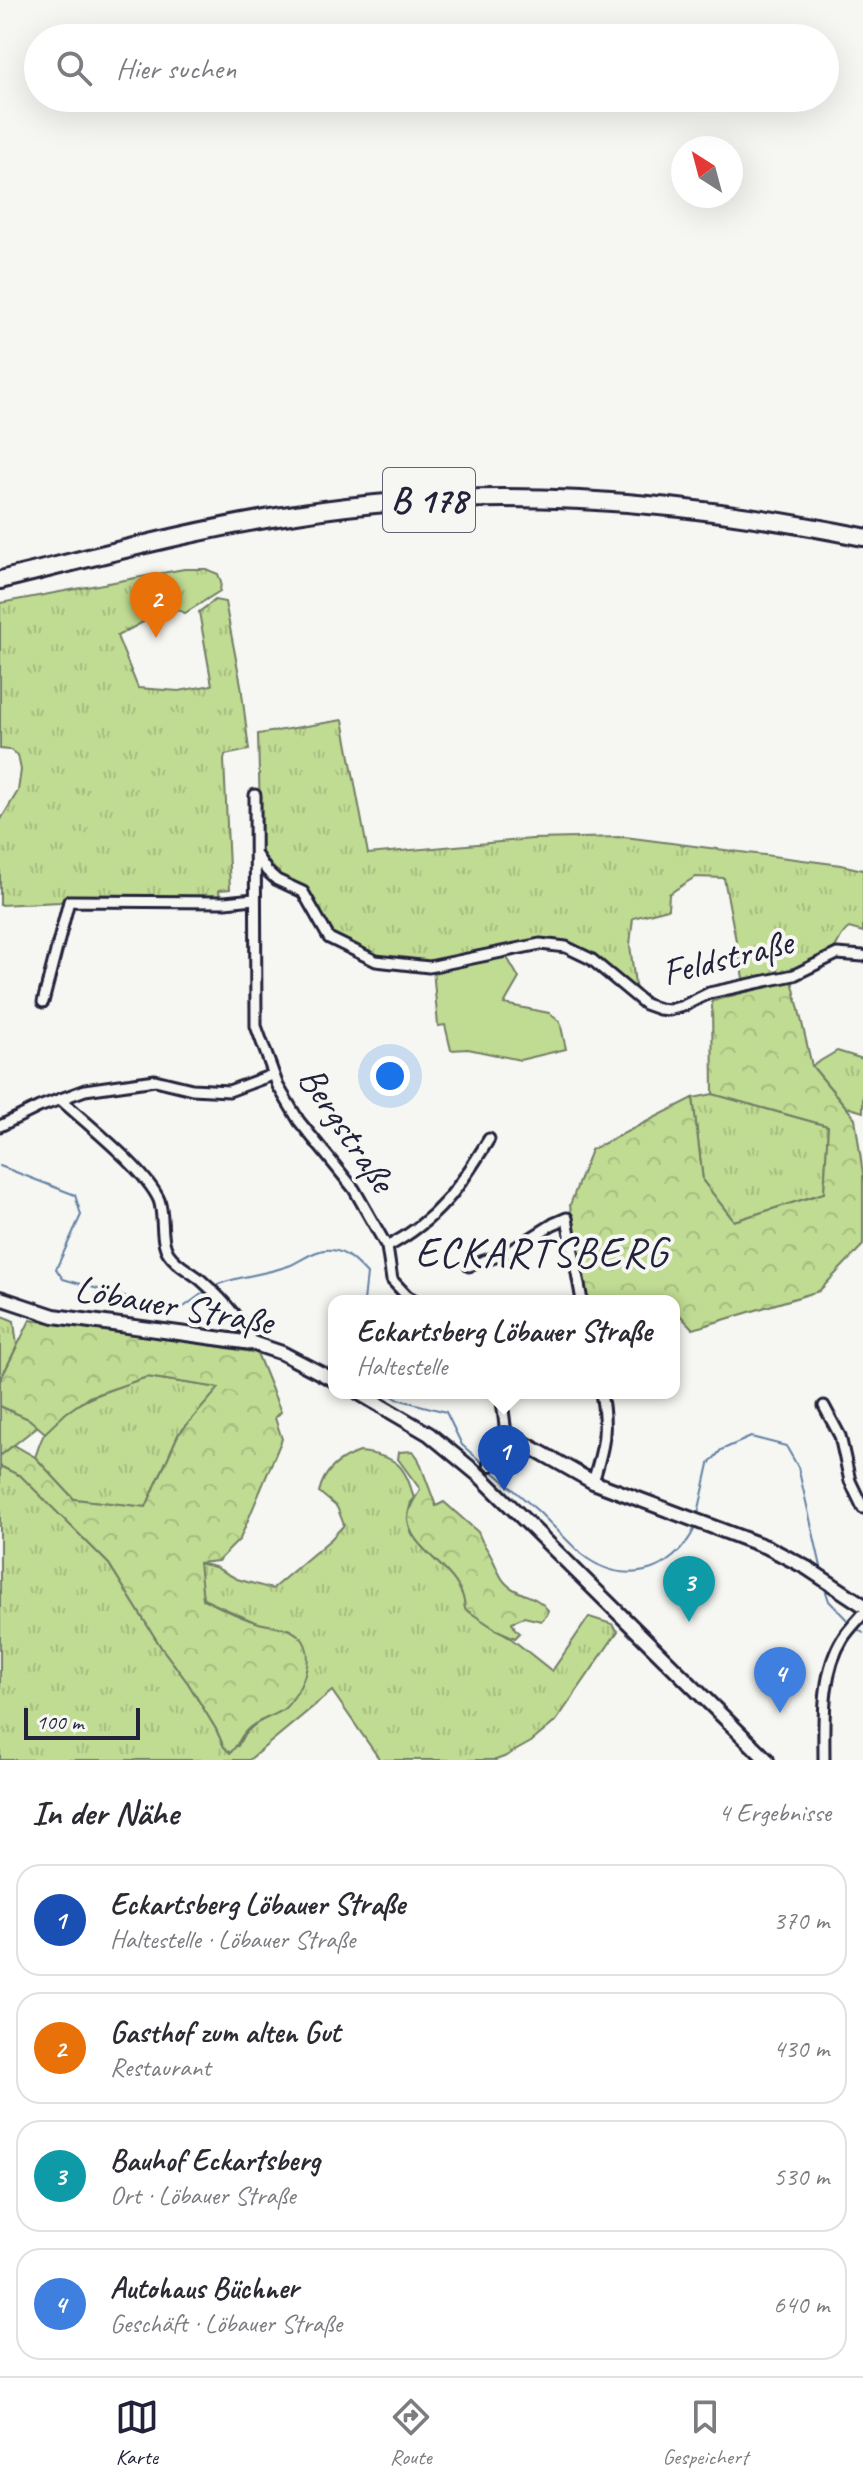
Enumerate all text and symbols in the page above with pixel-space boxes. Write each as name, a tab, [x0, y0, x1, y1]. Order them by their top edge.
search box	[24, 24, 839, 112]
icon: search	[52, 46, 96, 90]
text: Hier suchen	[116, 49, 236, 87]
north arrow	[671, 136, 743, 208]
road number: B 178	[383, 468, 475, 532]
pin: 2	[130, 572, 182, 638]
street label: Feldstraße	[657, 918, 800, 996]
your location	[370, 1056, 410, 1096]
street label: Bergstraße	[288, 1057, 407, 1203]
district label: ECKARTSBERG	[415, 1226, 671, 1279]
street label: Löbauer Straße	[71, 1264, 279, 1346]
popup	[328, 1295, 680, 1399]
text: Eckartsberg Löbauer Straße	[357, 1312, 651, 1350]
text: Haltestelle	[357, 1350, 447, 1383]
pin: 1	[478, 1425, 530, 1491]
pin: 3	[663, 1556, 715, 1622]
pin: 4	[754, 1647, 806, 1713]
scale bar	[24, 1704, 140, 1740]
text: 100 m	[36, 1708, 83, 1736]
text: In der Nähe	[32, 1791, 178, 1834]
text: 4 Ergebnisse	[718, 1796, 831, 1829]
text: Eckartsberg Löbauer Straße	[110, 1885, 405, 1923]
text: 1	[54, 1904, 66, 1937]
text: 370 m	[773, 1904, 829, 1937]
text: Haltestelle · Löbauer Straße	[110, 1923, 355, 1956]
text: Gasthof zum alten Gut	[110, 2013, 340, 2051]
text: 2	[54, 2032, 66, 2065]
text: 430 m	[773, 2032, 829, 2065]
text: Restaurant	[110, 2051, 211, 2084]
text: Bauhof Eckartsberg	[110, 2141, 320, 2179]
text: 3	[54, 2160, 66, 2193]
text: 530 m	[773, 2160, 829, 2193]
text: Ort · Löbauer Straße	[110, 2179, 295, 2212]
text: Autohaus Büchner	[110, 2269, 298, 2307]
text: 4	[54, 2288, 66, 2321]
text: 640 m	[773, 2288, 829, 2321]
text: Geschäft · Löbauer Straße	[110, 2307, 342, 2340]
tab: Karte	[115, 2395, 159, 2471]
tab: Route	[389, 2395, 433, 2471]
tab: Gespeichert	[662, 2395, 748, 2471]

